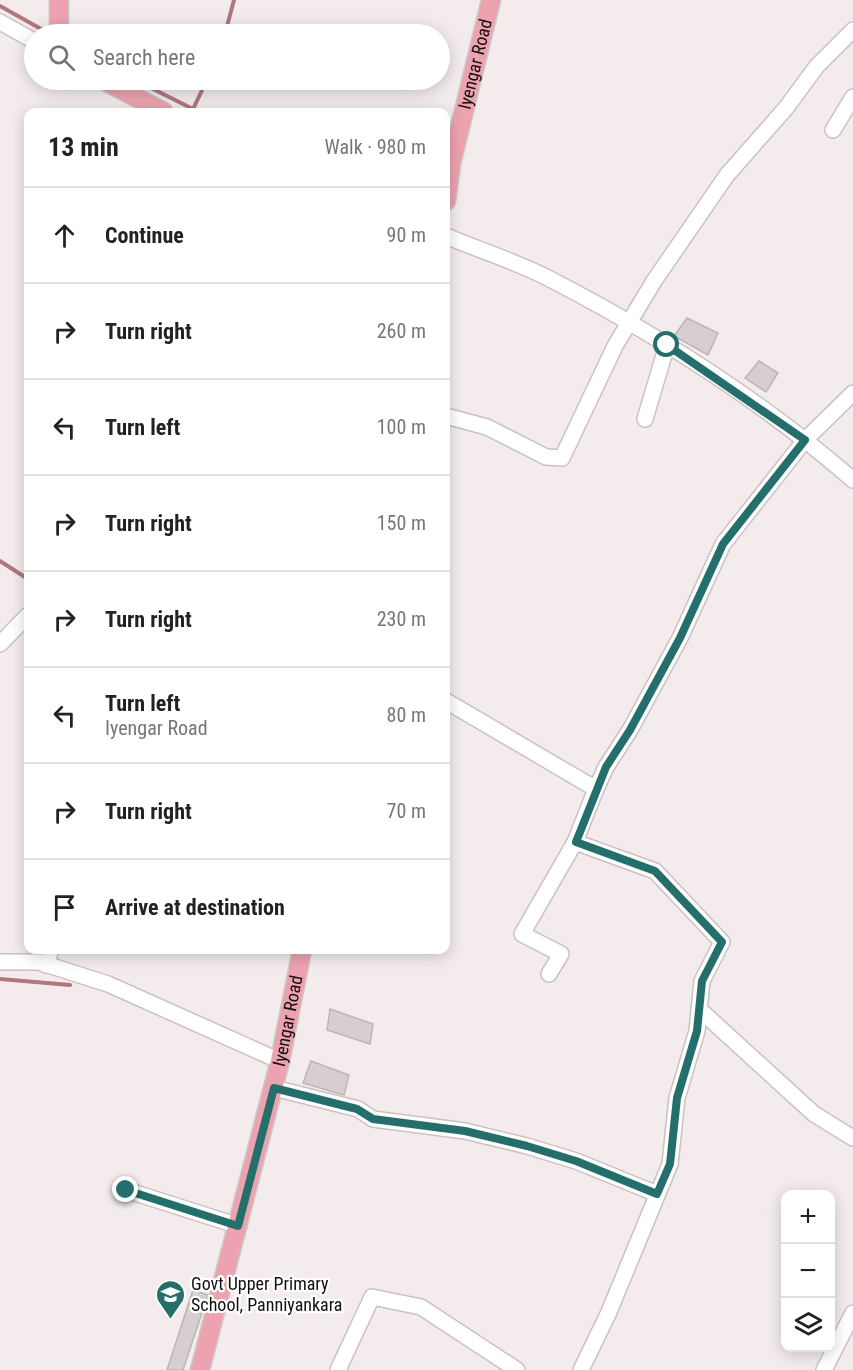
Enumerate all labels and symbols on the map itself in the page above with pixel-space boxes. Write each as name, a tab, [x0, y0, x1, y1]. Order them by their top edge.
street label: Iyengar Road	[454, 17, 496, 111]
route start	[653, 331, 679, 357]
street label: Iyengar Road	[268, 974, 307, 1069]
route end	[112, 1176, 138, 1202]
place label: Govt Upper Primary School, Panniyankara	[191, 1273, 342, 1315]
school or university icon: Govt Upper Primary School, Panniyankara	[154, 1278, 186, 1320]

